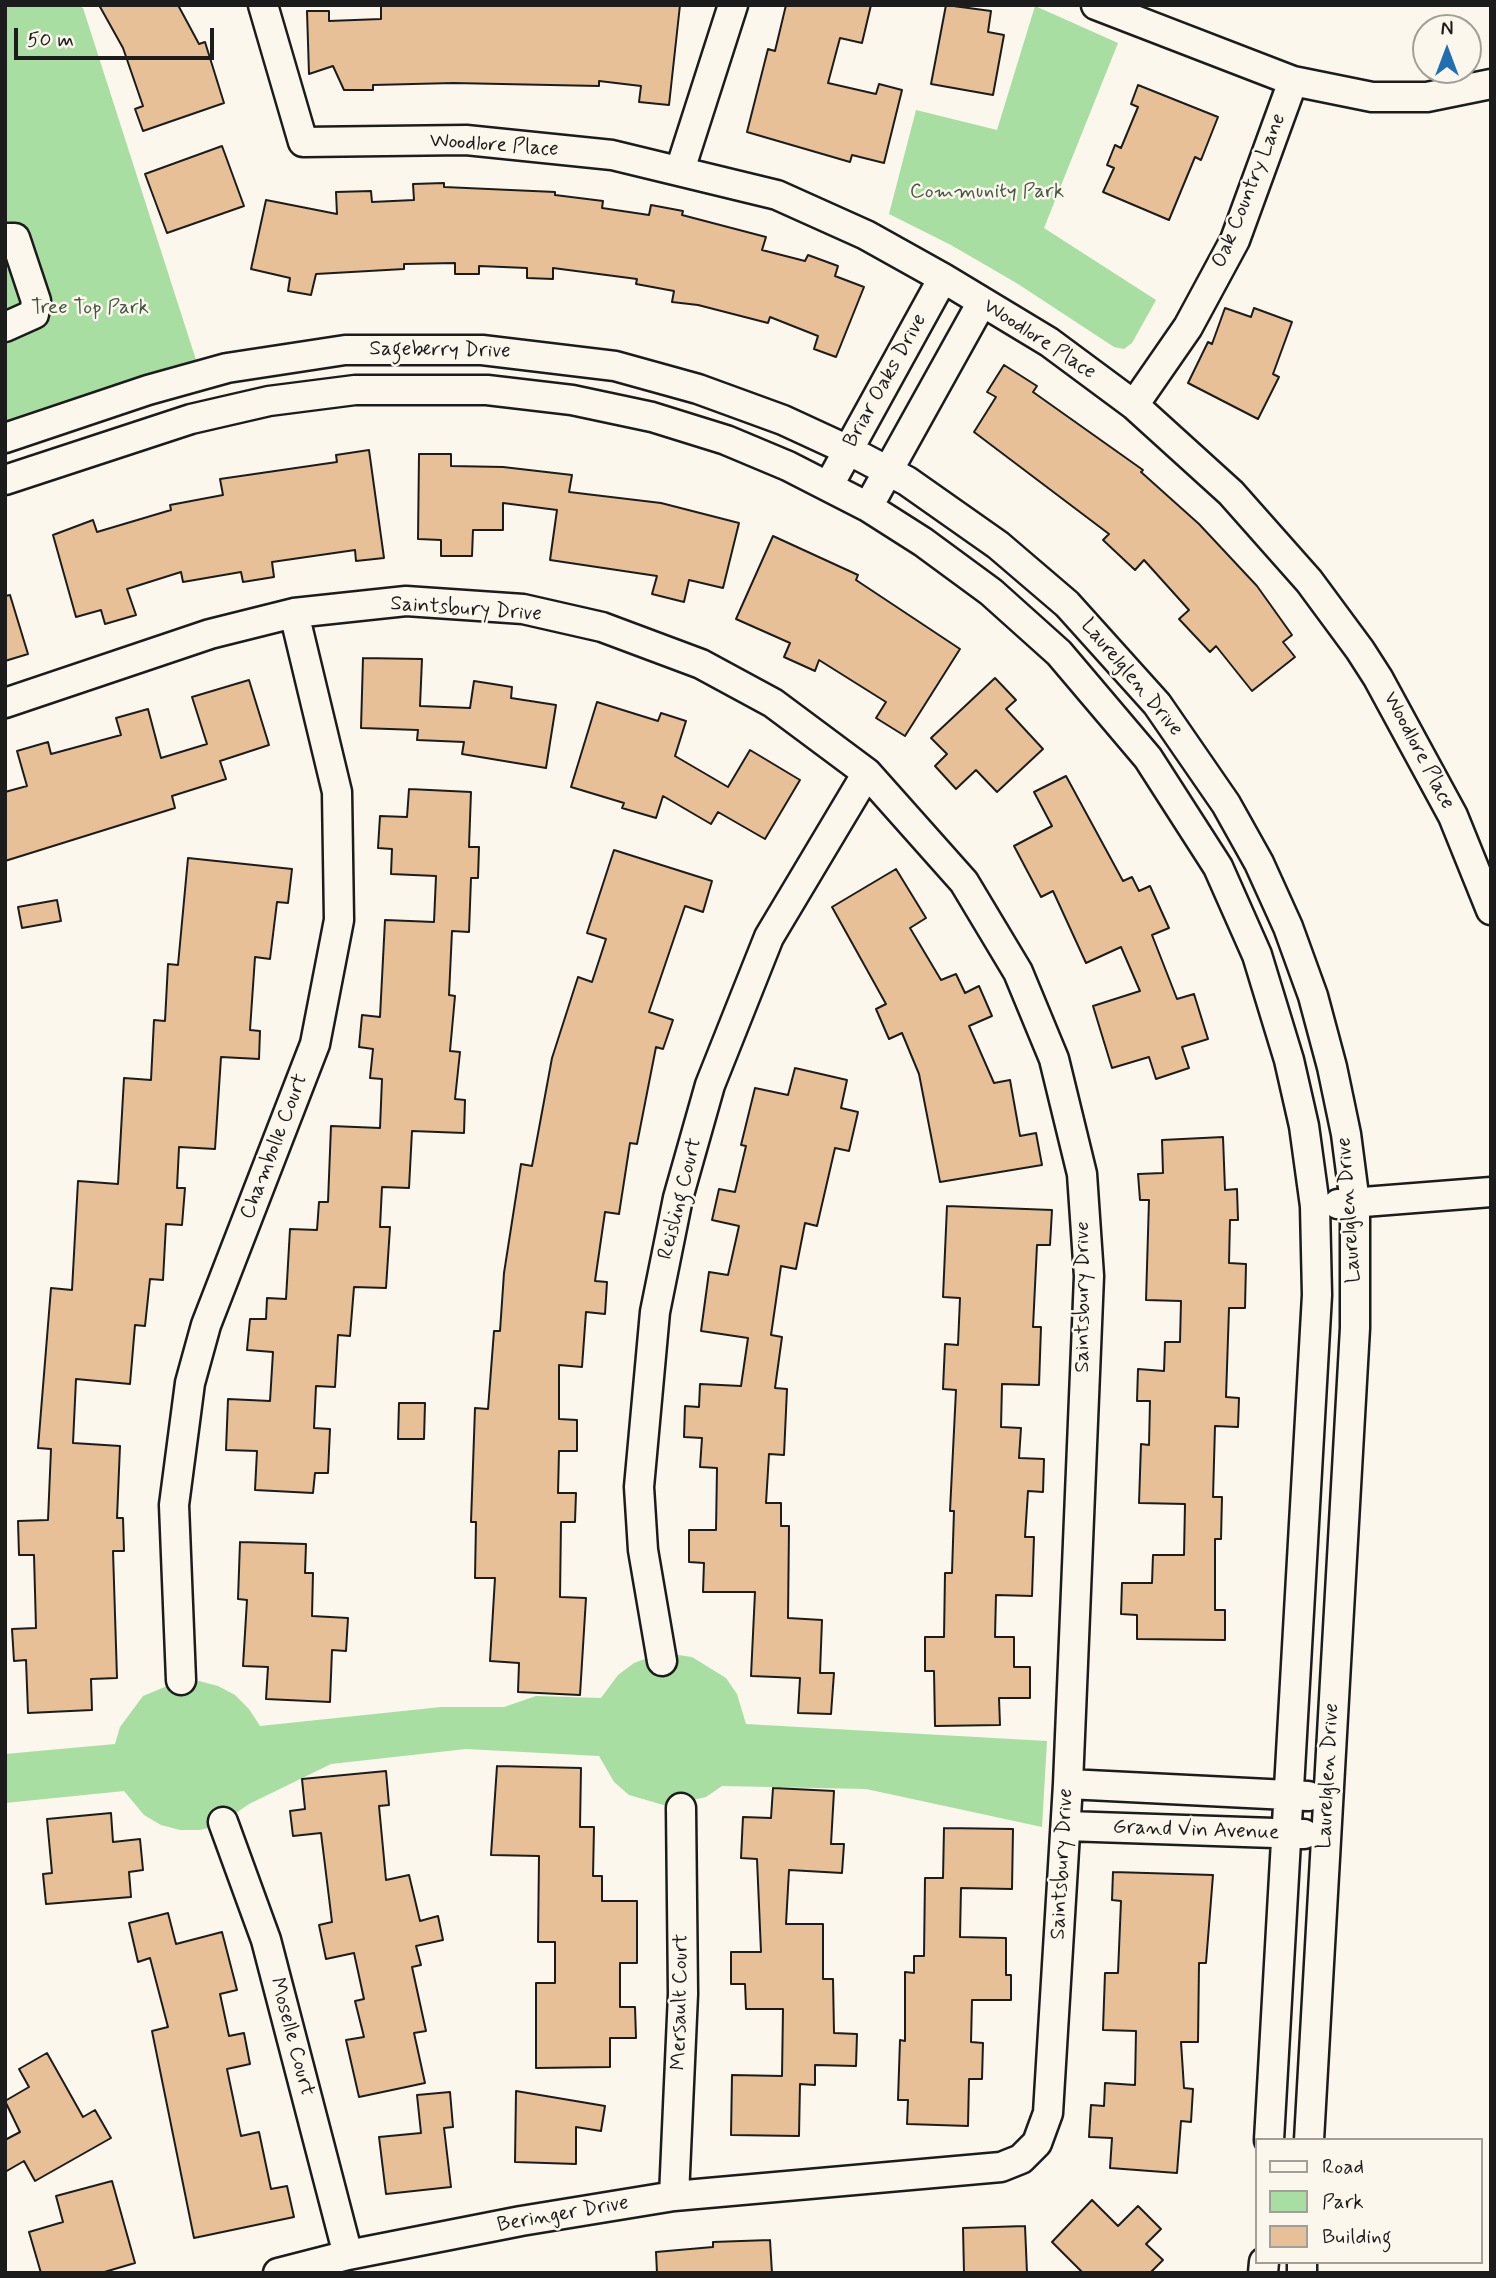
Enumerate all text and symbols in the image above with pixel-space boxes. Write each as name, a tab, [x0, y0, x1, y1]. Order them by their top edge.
scale bar	[18, 14, 217, 58]
north arrow	[1412, 14, 1482, 84]
text: N	[1441, 17, 1453, 42]
text: 50 m	[27, 26, 74, 54]
street label: Oak Country Lane	[1208, 110, 1292, 272]
street label: Woodlore Place	[429, 129, 559, 163]
park label: Community Park	[910, 180, 1064, 206]
street label: Woodlore Place	[978, 294, 1100, 386]
park label: Tree Top Park	[31, 296, 149, 322]
street label: Briar Oaks Drive	[839, 310, 933, 452]
street label: Sageberry Drive	[369, 337, 511, 365]
street label: Saintsbury Drive	[389, 592, 543, 628]
street label: Laurelglen Drive	[1074, 614, 1188, 742]
street label: Woodlore Place	[1377, 688, 1459, 814]
street label: Chambolle Court	[236, 1071, 314, 1223]
street label: Reisling Court	[654, 1135, 708, 1263]
street label: Laurelglen Drive	[1332, 1136, 1368, 1284]
street label: Saintsbury Drive	[1071, 1221, 1097, 1373]
street label: Laurelglen Drive	[1313, 1702, 1345, 1850]
street label: Saintsbury Drive	[1046, 1788, 1080, 1940]
street label: Grand Vin Avenue	[1112, 1815, 1280, 1847]
street label: Mersault Court	[667, 1933, 695, 2071]
street label: Moselle Court	[263, 1975, 319, 2099]
legend	[1254, 2138, 1482, 2264]
text: Road	[1322, 2153, 1364, 2181]
text: Park	[1322, 2188, 1364, 2216]
street label: Beringer Drive	[495, 2191, 631, 2239]
text: Building	[1322, 2223, 1392, 2251]

